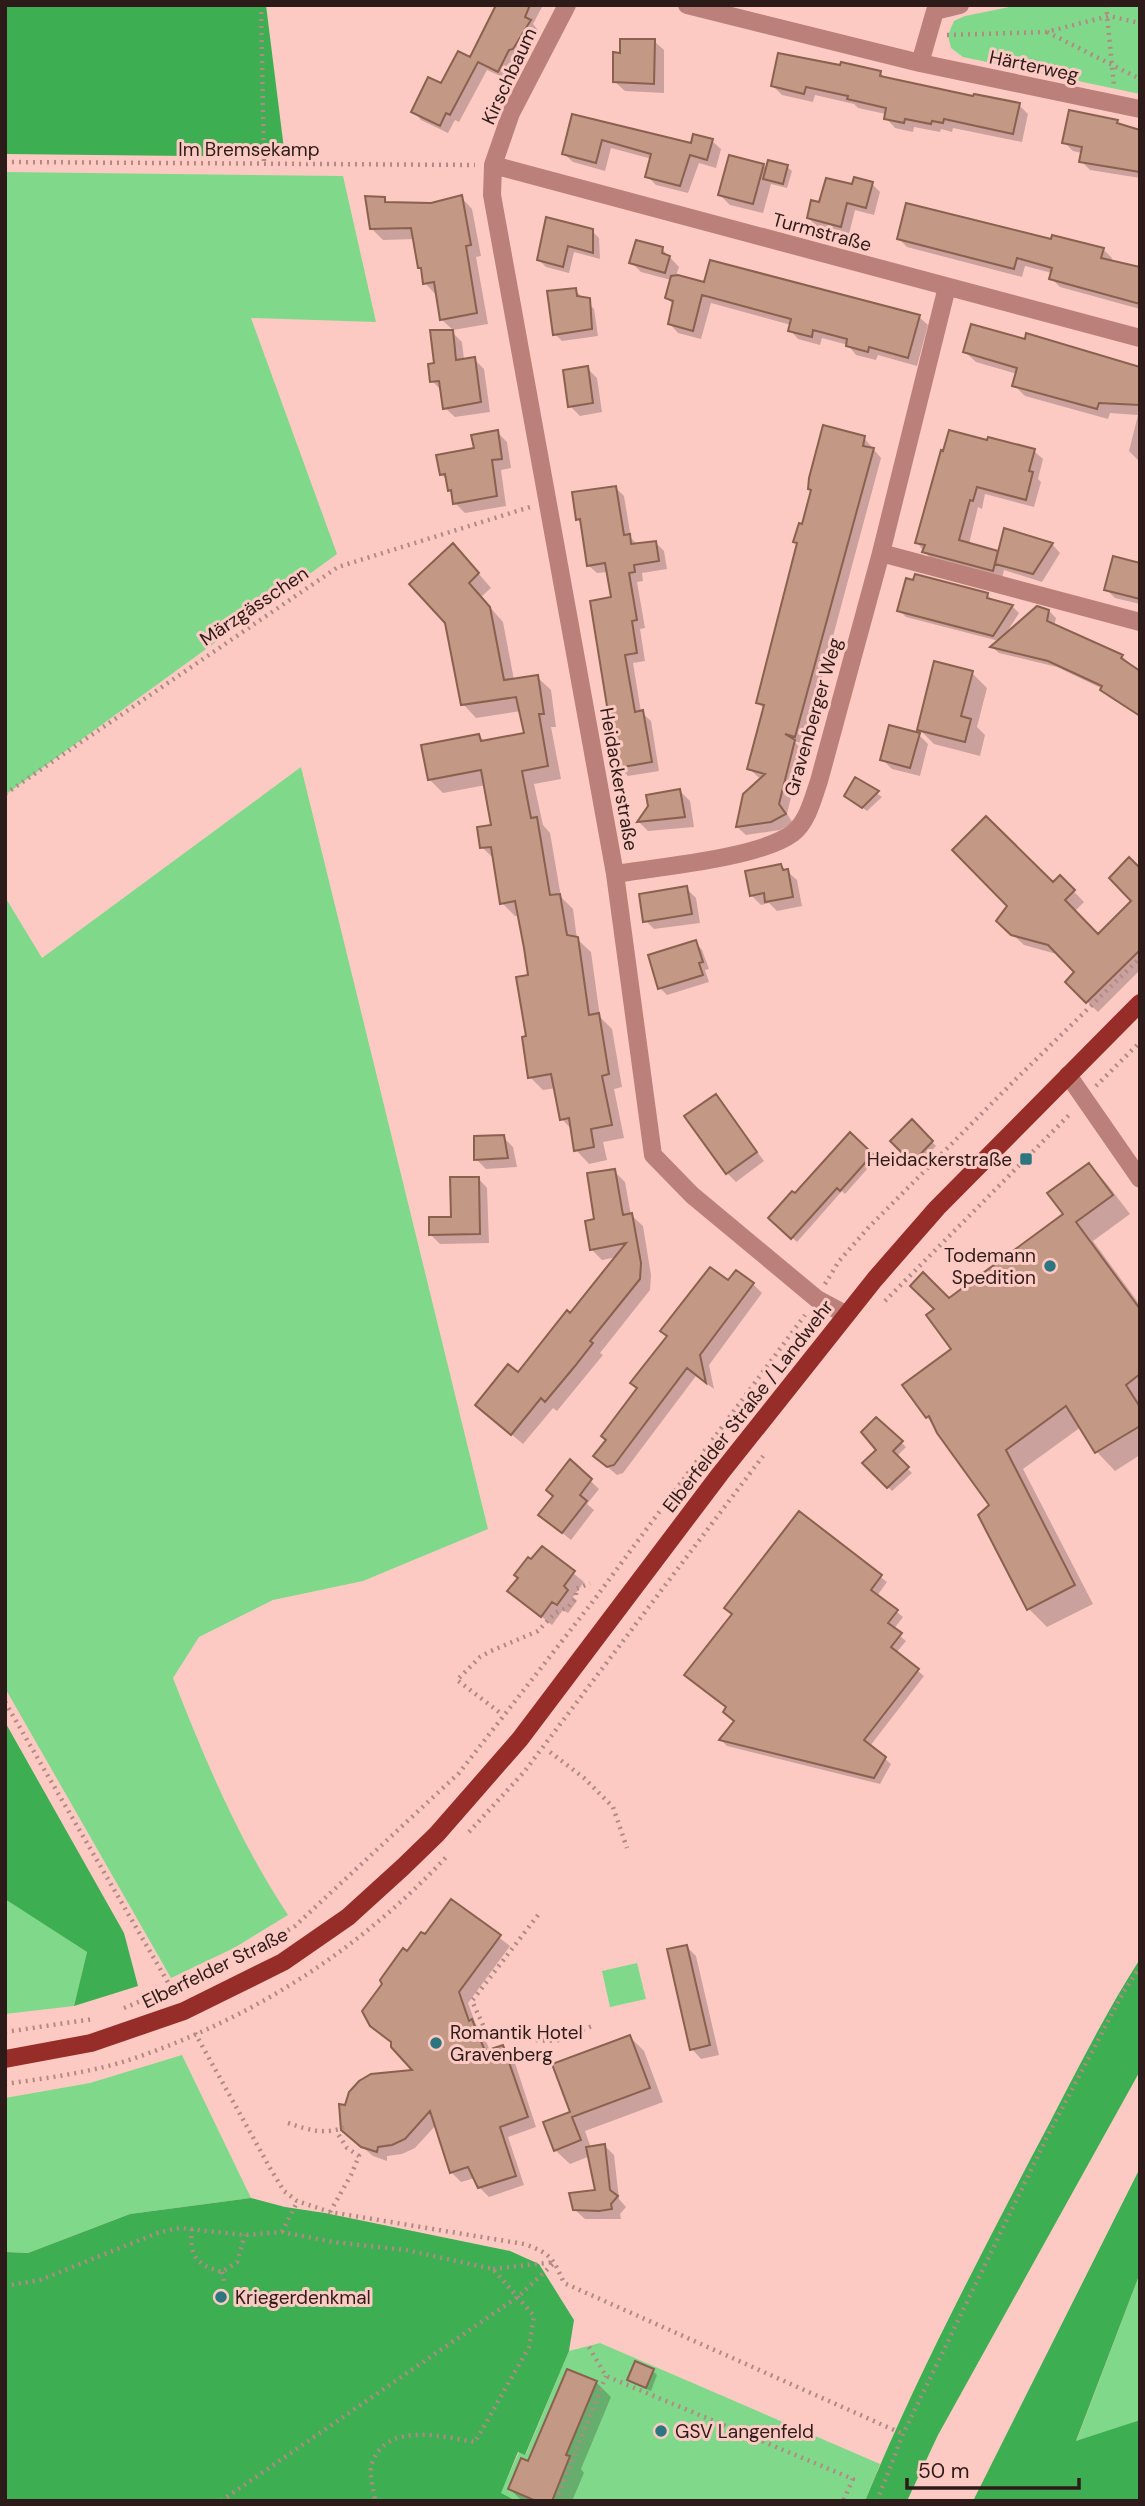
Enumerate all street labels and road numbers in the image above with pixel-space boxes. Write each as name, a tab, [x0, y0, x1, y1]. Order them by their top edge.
street label: Kirschbaum	[476, 24, 542, 128]
street label: Härterweg	[987, 44, 1081, 88]
street label: Im Bremsekamp	[178, 137, 320, 162]
street label: Turmstraße	[770, 207, 874, 257]
street label: Märzgässchen	[195, 561, 313, 651]
street label: Gravenberger Weg	[778, 634, 848, 799]
street label: Heidackerstraße	[594, 705, 644, 853]
street label: Elberfelder Straße / Landwehr	[657, 1295, 839, 1517]
street label: Elberfelder Straße	[138, 1922, 292, 2014]

